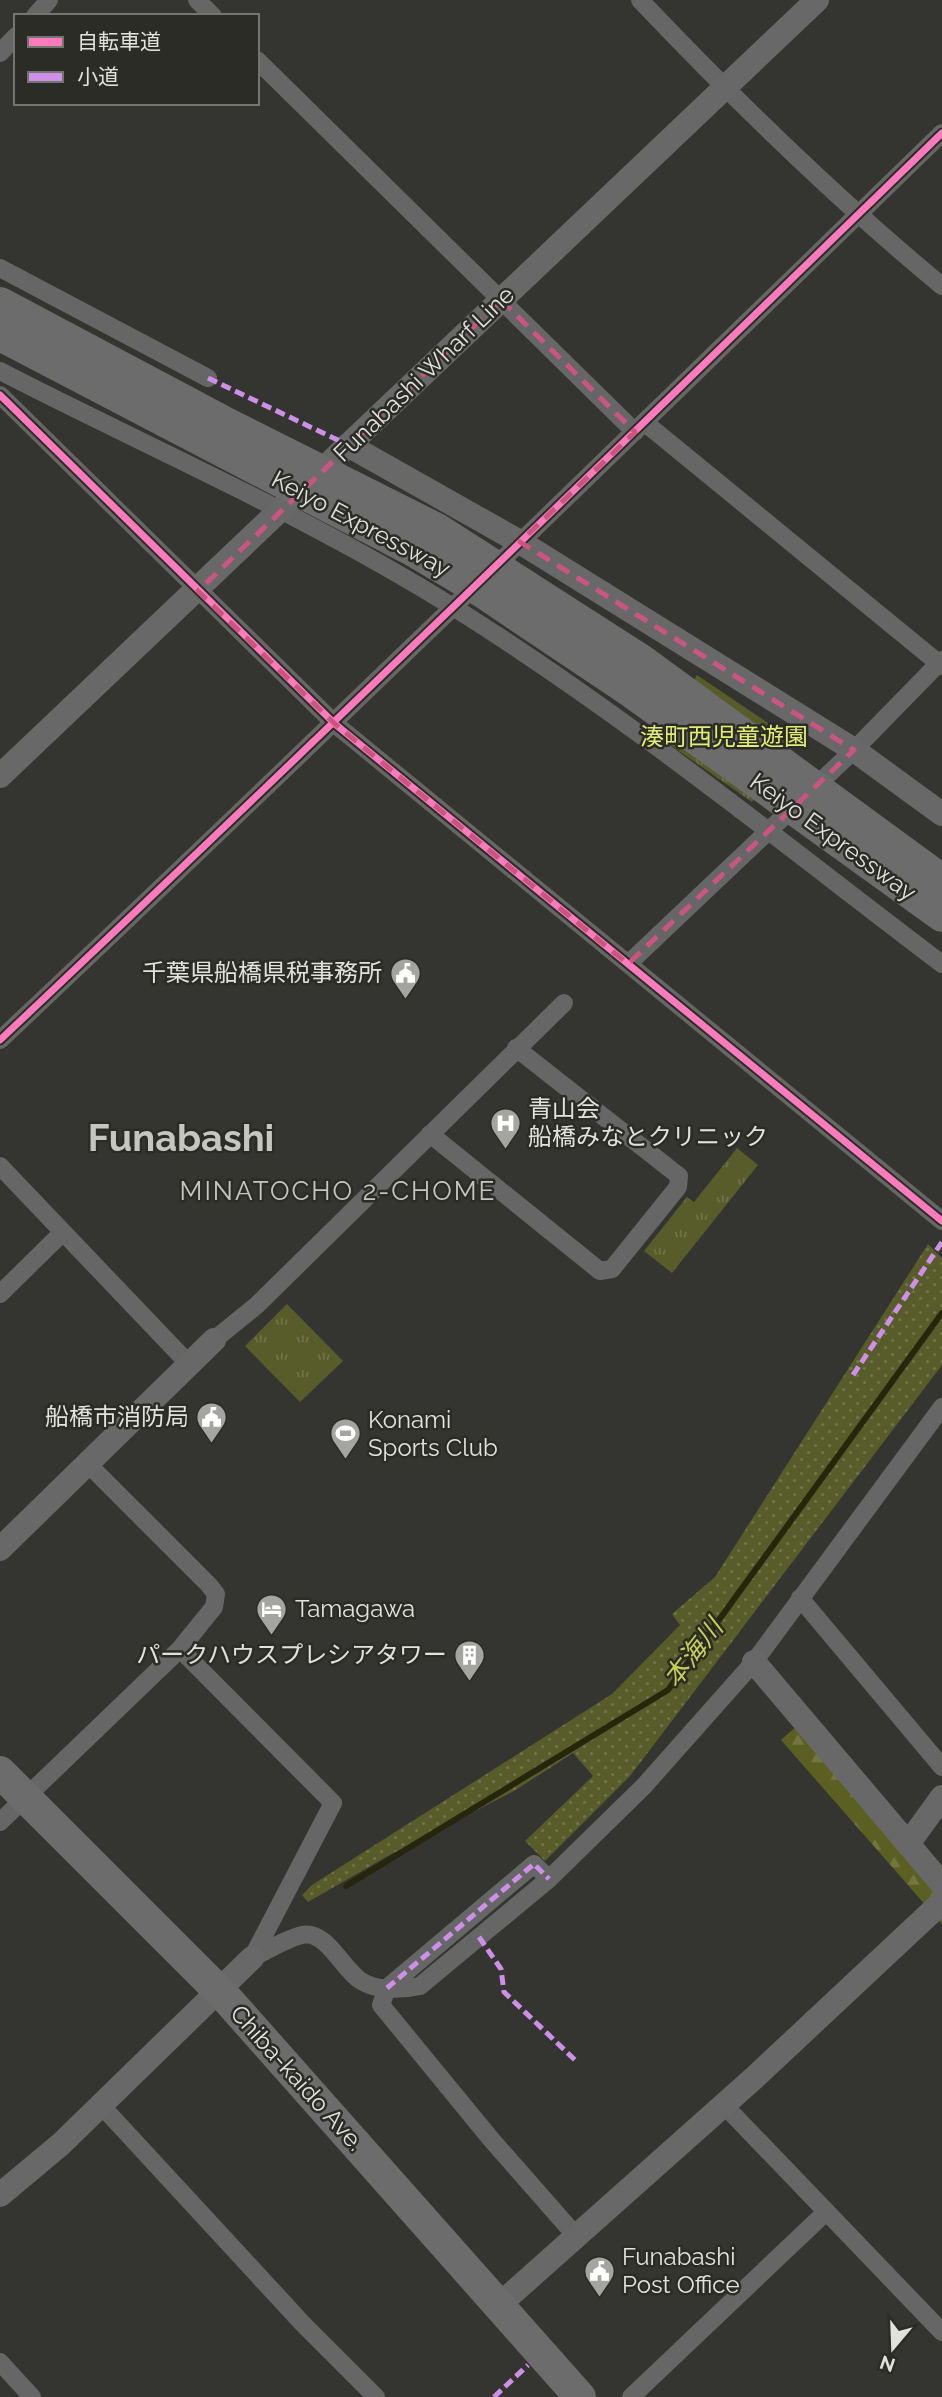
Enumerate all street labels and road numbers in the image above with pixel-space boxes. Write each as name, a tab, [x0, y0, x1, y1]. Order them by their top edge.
street label: Funabashi Wharf Line	[327, 280, 520, 467]
street label: Keiyo Expressway	[267, 464, 456, 583]
street label: Keiyo Expressway	[744, 767, 922, 907]
street label: Chiba-kaido Ave.	[224, 1999, 370, 2156]

